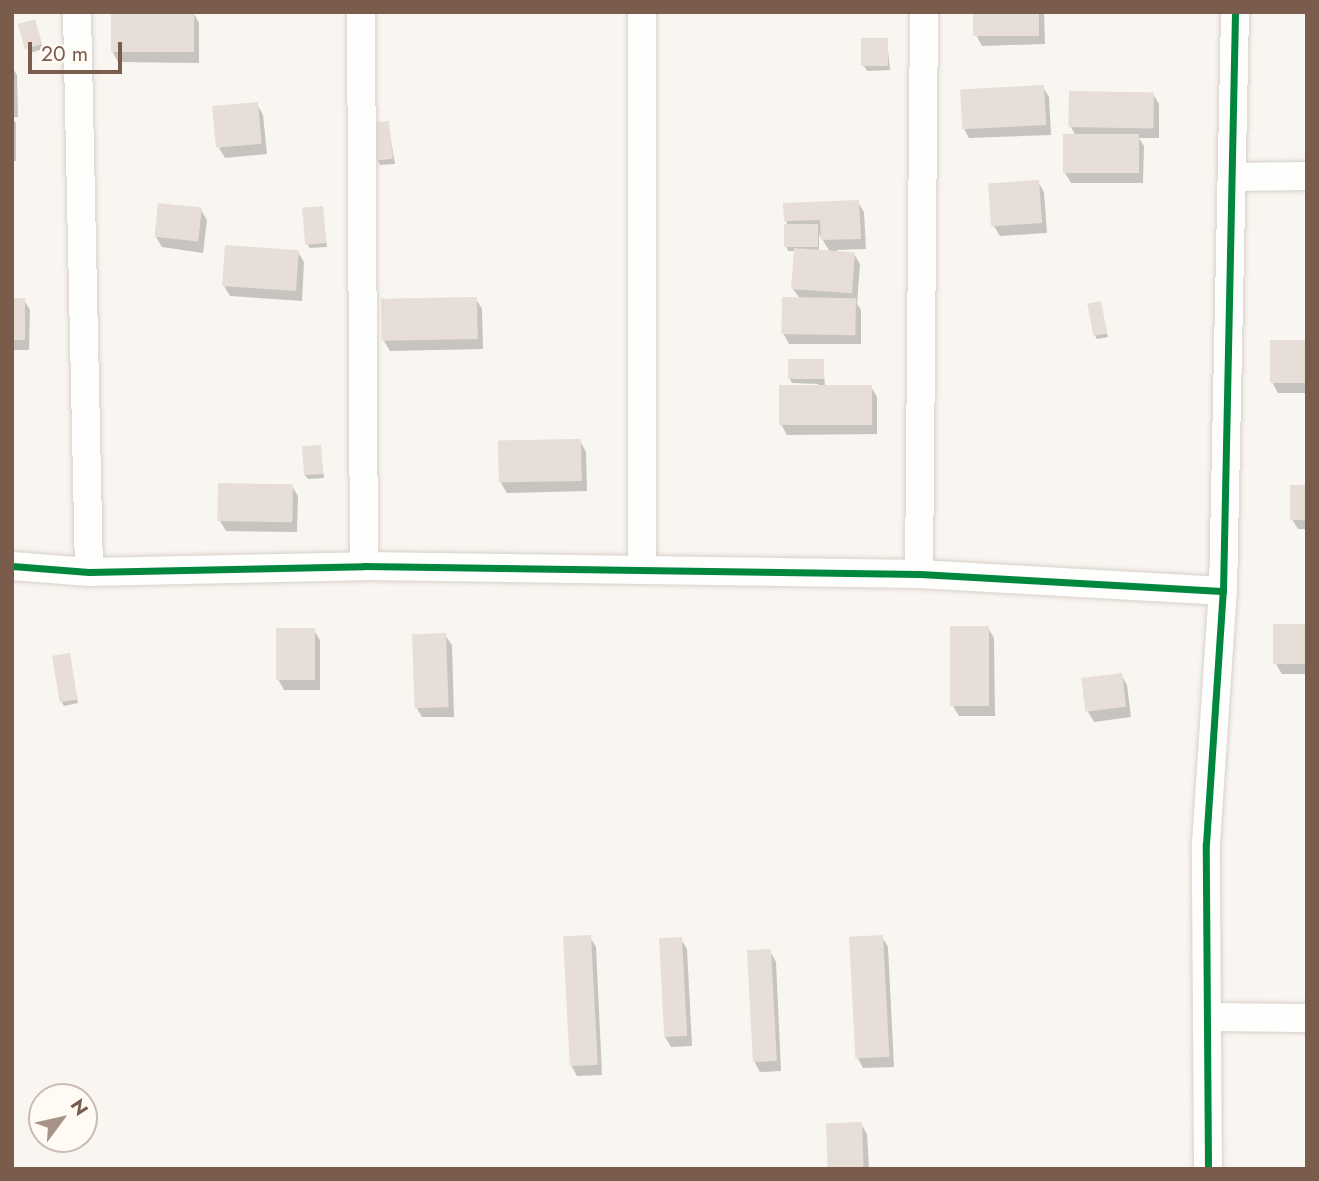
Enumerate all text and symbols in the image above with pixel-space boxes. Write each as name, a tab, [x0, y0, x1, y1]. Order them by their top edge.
scale bar	[32, 28, 126, 72]
text: 20 m	[41, 39, 88, 69]
north arrow	[28, 1083, 98, 1153]
text: N	[64, 1094, 95, 1121]

